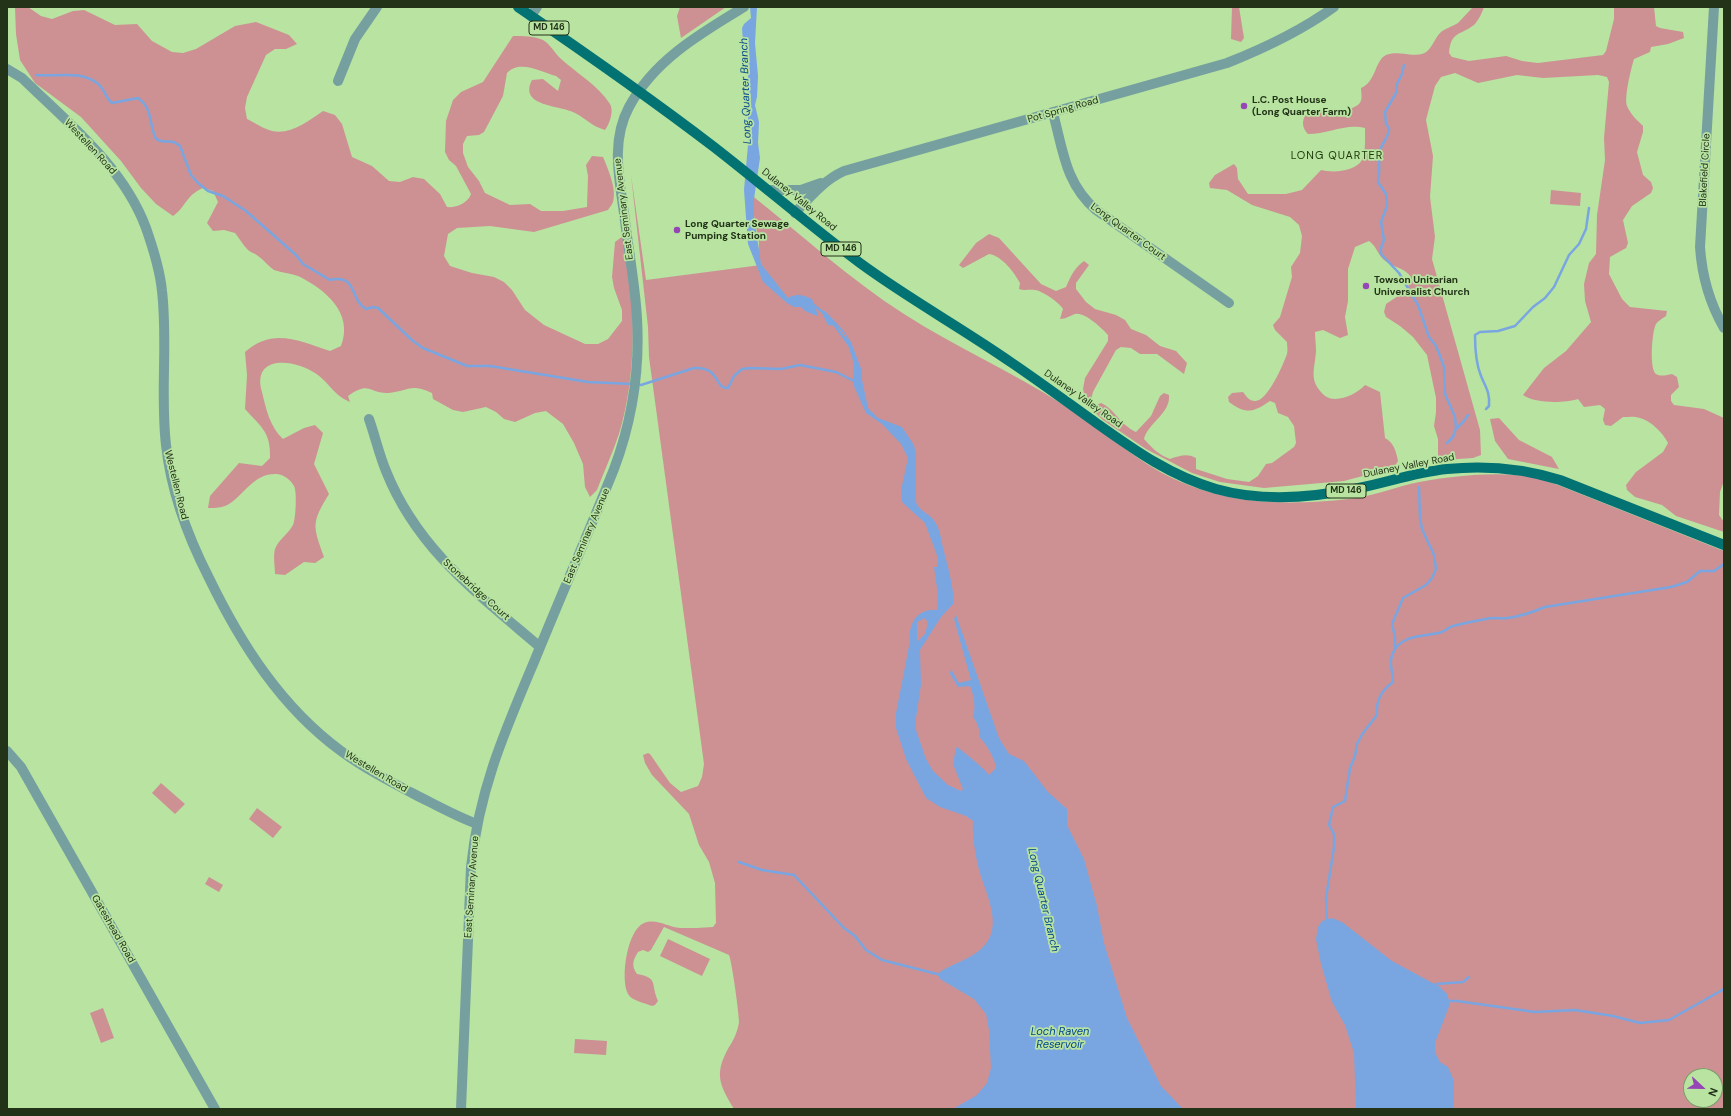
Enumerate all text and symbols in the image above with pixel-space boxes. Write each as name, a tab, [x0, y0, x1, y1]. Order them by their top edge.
road number: MD 146	[529, 21, 569, 35]
water label: Long Quarter Branch	[738, 38, 754, 144]
street label: Pot Spring Road	[1026, 94, 1100, 126]
place label: L.C. Post House (Long Quarter Farm)	[1252, 94, 1351, 118]
marker: L.C. Post House (Long Quarter Farm)	[1239, 101, 1249, 111]
street label: Westellen Road	[61, 117, 119, 177]
street label: Blakefield Circle	[1697, 133, 1713, 207]
district label: LONG QUARTER	[1291, 149, 1383, 163]
street label: East Seminary Avenue	[612, 157, 636, 261]
street label: Dulaney Valley Road	[759, 166, 839, 234]
street label: Long Quarter Court	[1088, 201, 1168, 263]
place label: Long Quarter Sewage Pumping Station	[685, 218, 789, 242]
marker: Long Quarter Sewage Pumping Station	[672, 225, 682, 235]
road number: MD 146	[821, 242, 861, 256]
place label: Towson Unitarian Universalist Church	[1374, 274, 1470, 298]
marker: Towson Unitarian Universalist Church	[1361, 281, 1371, 291]
street label: Dulaney Valley Road	[1042, 367, 1124, 431]
street label: Westellen Road	[162, 449, 190, 521]
street label: Dulaney Valley Road	[1362, 451, 1456, 481]
road number: MD 146	[1326, 484, 1366, 498]
street label: East Seminary Avenue	[561, 487, 613, 585]
street label: Stonebridge Court	[440, 557, 512, 623]
street label: Westellen Road	[343, 749, 409, 795]
street label: East Seminary Avenue	[462, 836, 482, 938]
water label: Long Quarter Branch	[1025, 847, 1061, 953]
street label: Gateshead Road	[89, 893, 137, 965]
water label: Loch Raven Reservoir	[1031, 1025, 1089, 1051]
north arrow	[1683, 1068, 1723, 1108]
text: N	[1705, 1086, 1721, 1098]

